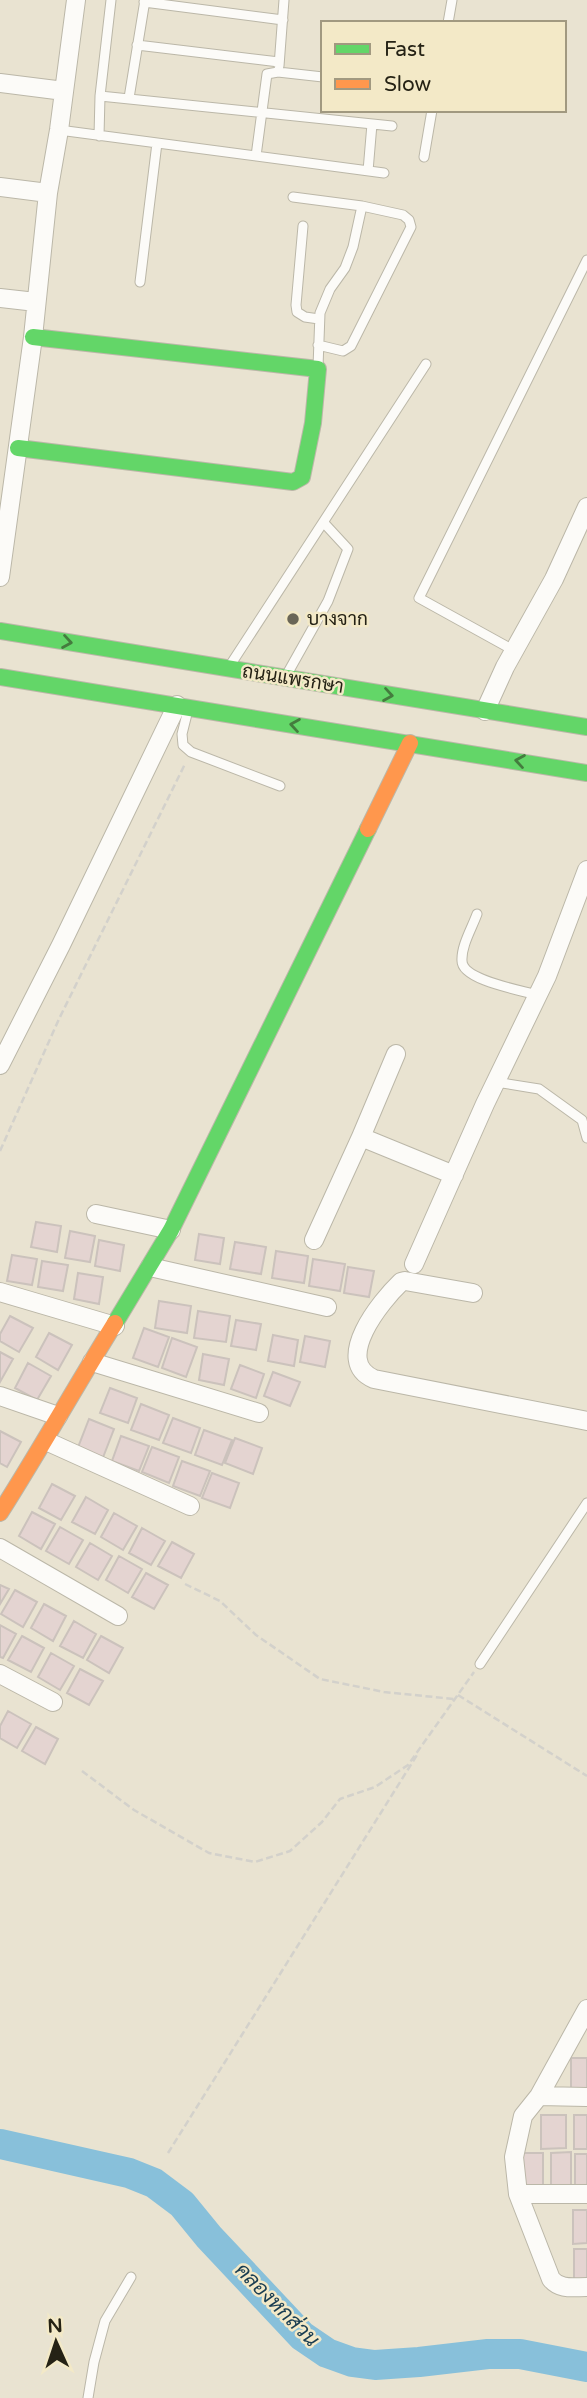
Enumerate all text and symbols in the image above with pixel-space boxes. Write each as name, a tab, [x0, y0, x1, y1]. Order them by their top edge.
legend	[321, 21, 566, 112]
text: Fast	[384, 37, 425, 62]
text: Slow	[384, 72, 432, 97]
place label: บางจาก	[307, 608, 368, 630]
marker: บางจาก	[285, 611, 301, 627]
one-way arrow	[61, 634, 73, 649]
street label: ถนนแพรกษา	[241, 660, 345, 698]
one-way arrow	[383, 687, 394, 702]
one-way arrow	[289, 718, 301, 733]
one-way arrow	[514, 754, 526, 769]
water label: คลองหกส่วน	[230, 2258, 325, 2353]
north arrow	[21, 2307, 91, 2377]
text: N	[47, 2315, 63, 2337]

